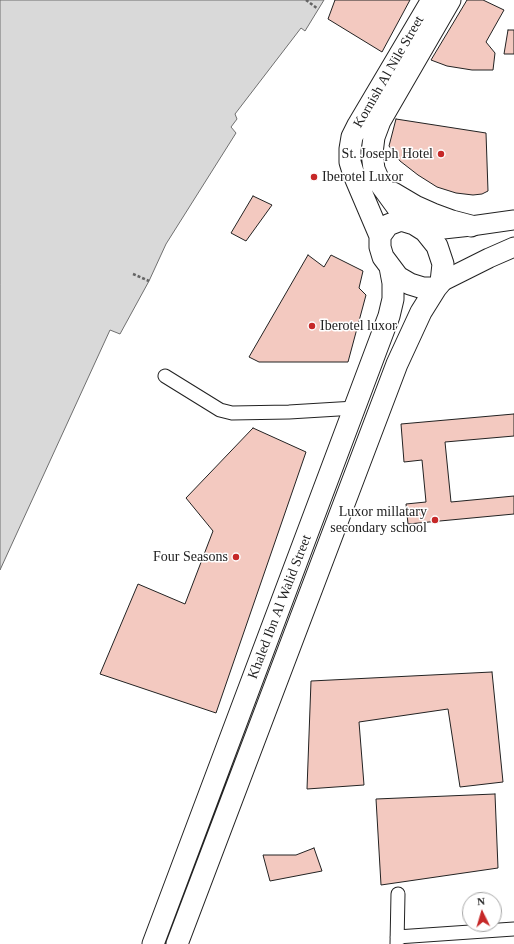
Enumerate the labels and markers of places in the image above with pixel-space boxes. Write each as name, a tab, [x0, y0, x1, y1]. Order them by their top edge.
place label: St. Joseph Hotel	[342, 146, 433, 162]
marker: St. Joseph Hotel	[436, 149, 446, 159]
place label: Iberotel Luxor	[322, 169, 403, 185]
marker: Iberotel Luxor	[309, 172, 319, 182]
place label: Iberotel luxor	[320, 318, 397, 334]
marker: Iberotel luxor	[307, 321, 317, 331]
place label: Luxor millatary secondary school	[330, 504, 427, 536]
marker: Luxor millatary secondary school	[430, 515, 440, 525]
place label: Four Seasons	[153, 549, 228, 565]
marker: Four Seasons	[231, 552, 241, 562]

